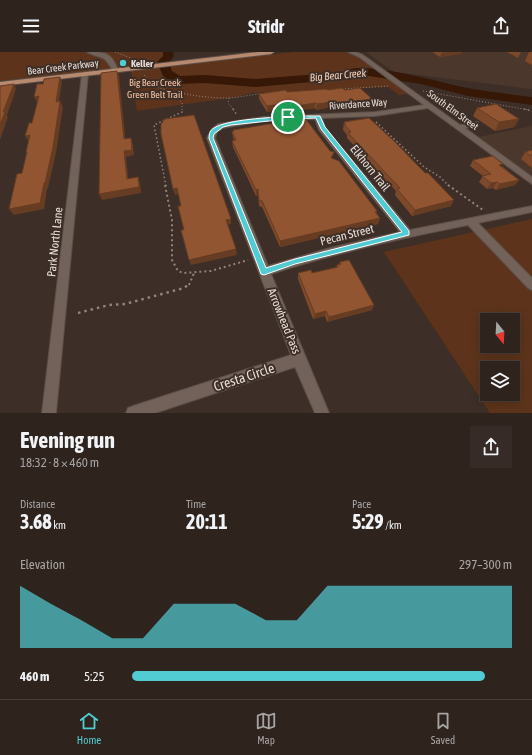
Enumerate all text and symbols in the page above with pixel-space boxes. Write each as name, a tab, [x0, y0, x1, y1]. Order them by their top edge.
icon: menu	[20, 15, 42, 37]
icon: share	[490, 15, 512, 37]
text: Stridr	[248, 16, 284, 37]
street label: Bear Creek Parkway	[27, 57, 99, 77]
marker: Keller	[118, 58, 128, 68]
place label: Keller	[131, 58, 154, 69]
water label: Big Bear Creek	[309, 67, 367, 83]
park label: Big Bear Creek Green Belt Trail	[127, 77, 183, 100]
street label: South Elm Street	[425, 88, 481, 132]
street label: Riverdance Way	[328, 96, 388, 112]
pin	[271, 100, 305, 134]
icon: arrive	[277, 106, 299, 128]
street label: Elkhorn Trail	[347, 142, 393, 195]
street label: Park North Lane	[44, 206, 66, 278]
street label: Pecan Street	[319, 221, 376, 248]
street label: Arrowhead Pass	[264, 286, 304, 356]
north arrow	[480, 313, 520, 353]
map controls	[480, 313, 520, 401]
street label: Cresta Circle	[212, 360, 276, 394]
button: layers	[480, 361, 520, 401]
button: share	[470, 426, 512, 468]
text: Evening run	[20, 427, 115, 453]
text: 18:32 · 8 × 460 m	[20, 455, 99, 470]
text: Distance	[20, 498, 55, 510]
text: Time	[186, 498, 206, 510]
text: Pace	[352, 498, 371, 510]
text: 3.68	[20, 510, 52, 533]
text: 20:11	[186, 510, 228, 533]
text: 5:29	[352, 510, 384, 533]
text: km	[52, 519, 66, 531]
text: /km	[384, 519, 402, 531]
text: Elevation	[20, 557, 65, 572]
text: 297–300 m	[459, 557, 512, 572]
text: 460 m	[20, 669, 49, 684]
text: 5:25	[84, 669, 105, 684]
tab: Home	[77, 710, 101, 746]
tab: Map	[255, 710, 277, 746]
tab: Saved	[431, 710, 455, 746]

